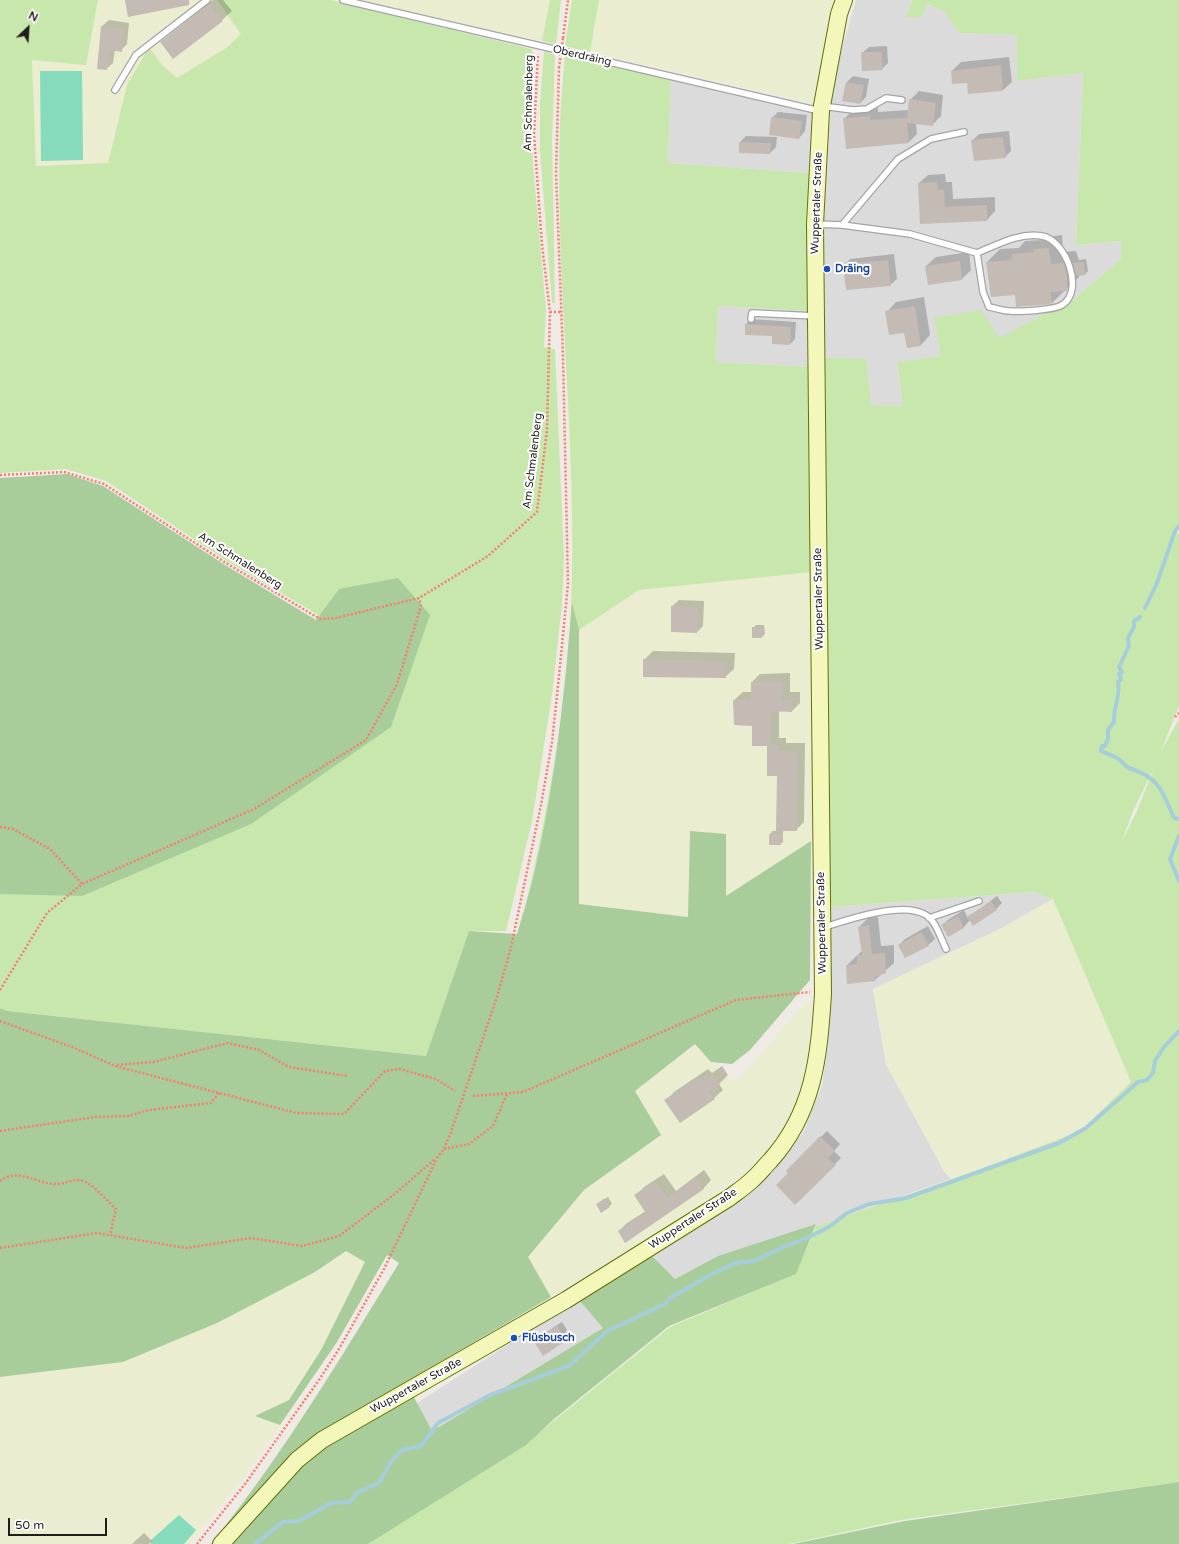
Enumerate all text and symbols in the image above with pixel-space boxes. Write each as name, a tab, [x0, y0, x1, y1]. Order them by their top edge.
north arrow	[8, 8, 48, 48]
text: N	[27, 9, 40, 24]
street label: Oberdräing	[551, 43, 613, 69]
street label: Am Schmalenberg	[522, 55, 536, 151]
street label: Wuppertaler Straße	[809, 152, 825, 254]
place label: Dräing	[835, 262, 870, 276]
marker: Dräing	[822, 264, 832, 274]
street label: Am Schmalenberg	[521, 412, 545, 510]
street label: Am Schmalenberg	[196, 530, 284, 592]
street label: Wuppertaler Straße	[812, 548, 826, 650]
street label: Wuppertaler Straße	[815, 872, 829, 974]
street label: Wuppertaler Straße	[647, 1186, 739, 1252]
place label: Flüsbusch	[522, 1331, 575, 1345]
marker: Flüsbusch	[509, 1333, 519, 1343]
street label: Wuppertaler Straße	[368, 1355, 464, 1417]
scale bar	[10, 1510, 109, 1536]
text: 50 m	[15, 1518, 44, 1532]

